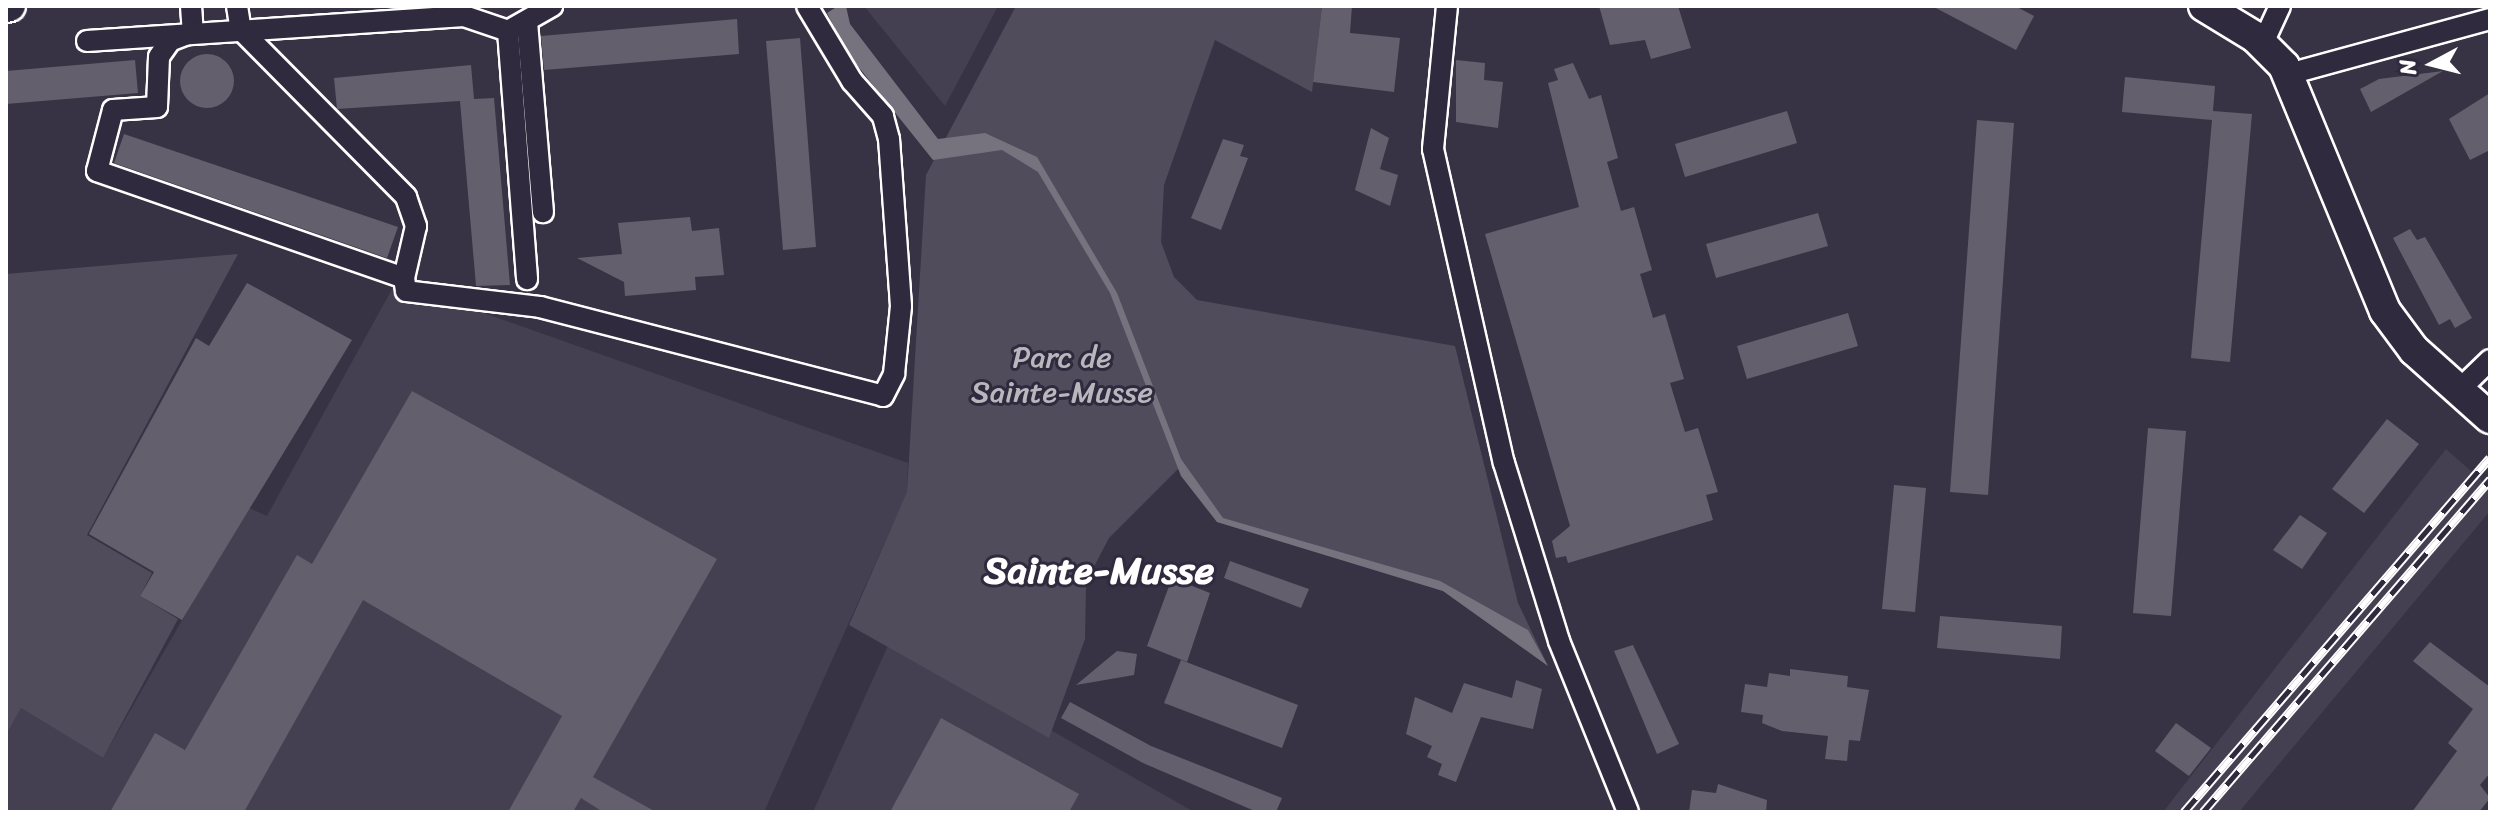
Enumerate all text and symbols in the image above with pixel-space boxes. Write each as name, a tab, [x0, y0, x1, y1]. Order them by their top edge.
north arrow	[2392, 24, 2472, 104]
text: N	[2387, 57, 2428, 77]
park label: Parc de Sainte-Musse	[971, 339, 1153, 410]
district label: Sainte-Musse	[984, 548, 1214, 594]

